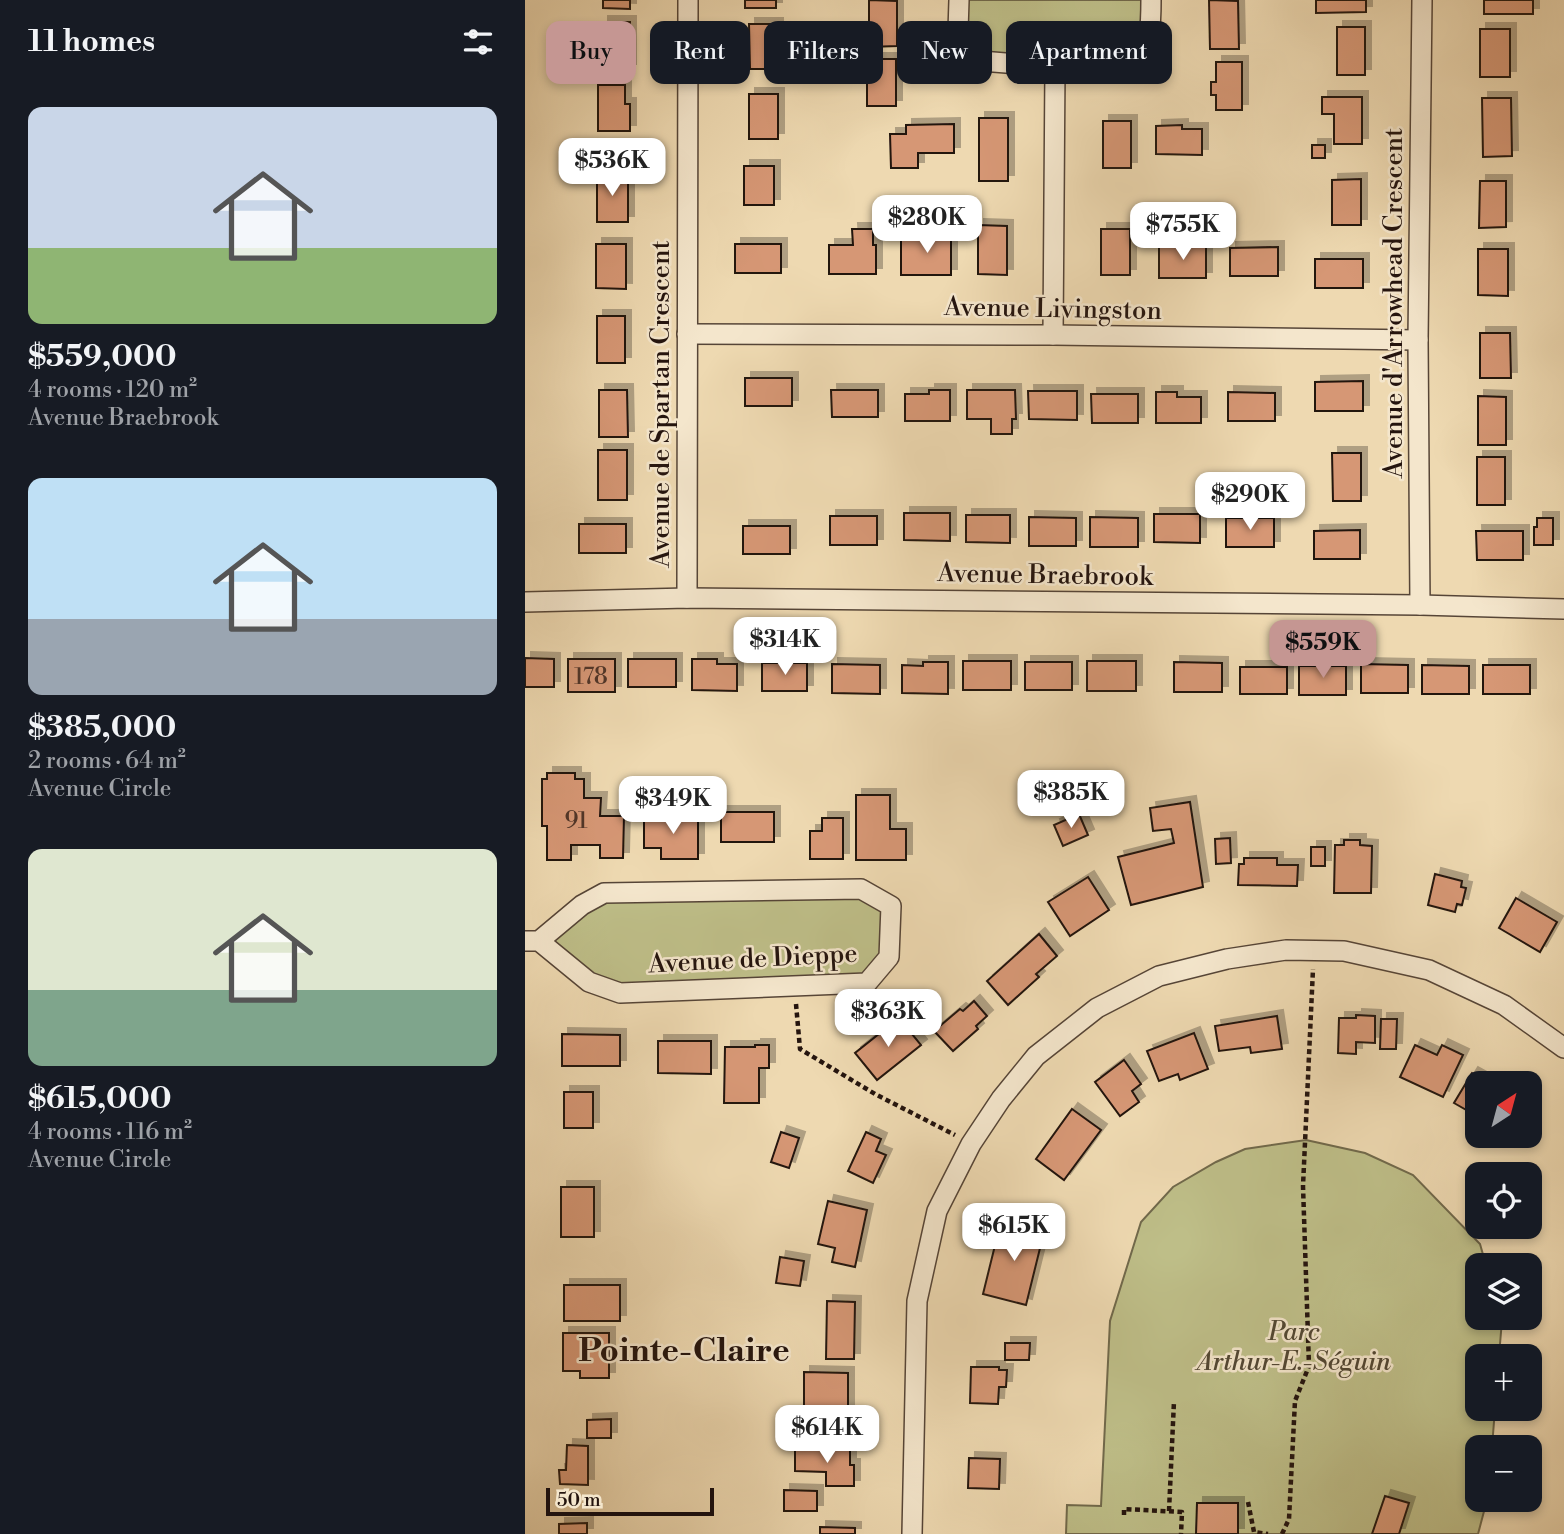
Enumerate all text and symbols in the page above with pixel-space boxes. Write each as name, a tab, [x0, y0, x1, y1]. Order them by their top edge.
chip: Buy	[546, 21, 636, 84]
chip: Rent	[650, 21, 750, 84]
chip: Filters	[764, 21, 883, 84]
chip: New	[897, 21, 992, 84]
chip: Apartment	[1006, 21, 1172, 84]
text: 11 homes	[28, 23, 155, 61]
icon: filters	[459, 23, 497, 61]
street label: Avenue d'Arrowhead Crescent	[1378, 128, 1410, 479]
pin: $536K	[563, 138, 661, 198]
text: $536K	[575, 147, 649, 175]
icon: home	[200, 153, 326, 279]
pin: $280K	[878, 196, 976, 255]
pin: $755K	[1134, 202, 1232, 262]
text: $280K	[888, 204, 966, 232]
text: $755K	[1146, 211, 1220, 239]
street label: Avenue de Spartan Crescent	[645, 240, 677, 569]
street label: Avenue Livingston	[943, 291, 1162, 327]
text: $559,000	[28, 338, 177, 376]
text: 4 rooms · 120 m²	[28, 376, 197, 404]
text: Avenue Braebrook	[28, 404, 218, 432]
pin: $290K	[1201, 472, 1299, 532]
text: $290K	[1211, 481, 1289, 509]
icon: home	[200, 524, 326, 650]
street label: Avenue Braebrook	[936, 557, 1154, 593]
pin: $314K	[736, 618, 834, 677]
pin: $559K	[1274, 620, 1372, 680]
text: $314K	[749, 626, 821, 654]
text: $559K	[1285, 629, 1361, 657]
house number: 178	[574, 663, 608, 691]
text: $385,000	[28, 709, 176, 747]
text: 2 rooms · 64 m²	[28, 747, 186, 775]
pin: $385K	[1022, 770, 1120, 830]
text: Avenue Circle	[28, 775, 171, 803]
pin: $349K	[624, 776, 722, 836]
text: $385K	[1033, 779, 1109, 807]
text: $349K	[635, 785, 711, 813]
house number: 91	[564, 807, 588, 835]
icon: home	[200, 895, 326, 1021]
street label: Avenue de Dieppe	[647, 938, 858, 981]
pin: $363K	[839, 990, 937, 1049]
text: $363K	[851, 998, 925, 1026]
north arrow	[1465, 1071, 1542, 1148]
map controls	[1465, 1071, 1542, 1512]
text: $615,000	[28, 1080, 172, 1118]
text: 4 rooms · 116 m²	[28, 1118, 192, 1146]
text: Avenue Circle	[28, 1146, 171, 1174]
button: locate	[1465, 1162, 1542, 1239]
pin: $615K	[965, 1204, 1063, 1263]
text: $615K	[978, 1212, 1050, 1240]
button: layers	[1465, 1253, 1542, 1330]
park label: Parc Arthur-E.-Séguin	[1194, 1316, 1391, 1378]
district label: Pointe-Claire	[578, 1331, 790, 1372]
button: +	[1465, 1344, 1542, 1421]
pin: $614K	[778, 1406, 876, 1465]
text: $614K	[791, 1414, 863, 1442]
button: −	[1465, 1435, 1542, 1512]
scale bar	[546, 1485, 714, 1517]
text: 50 m	[557, 1488, 601, 1512]

